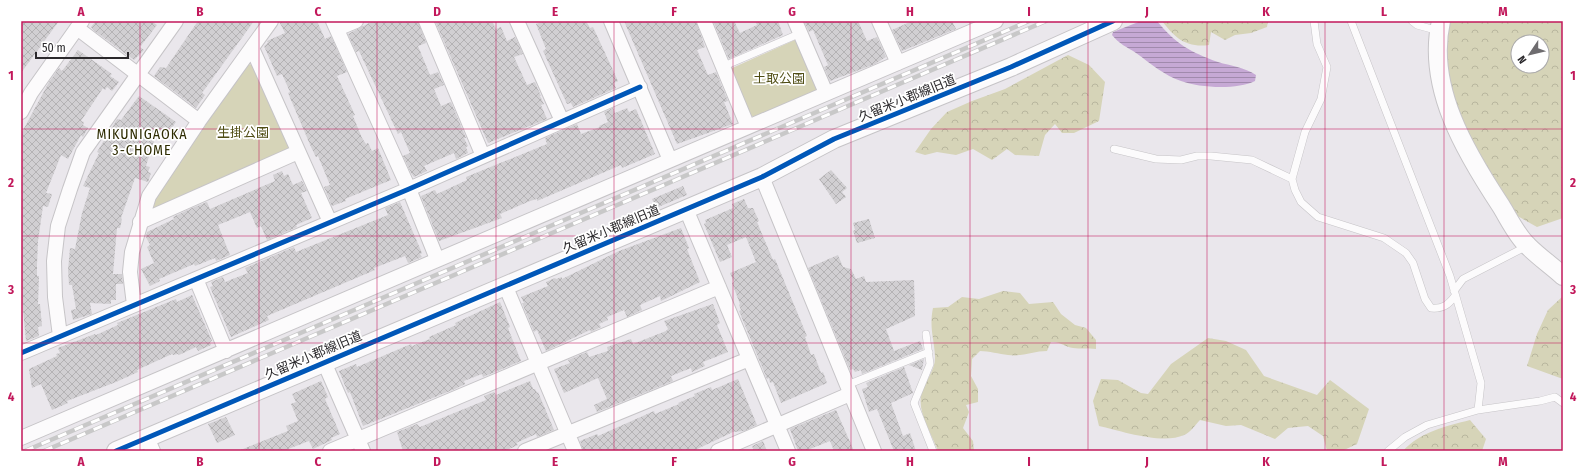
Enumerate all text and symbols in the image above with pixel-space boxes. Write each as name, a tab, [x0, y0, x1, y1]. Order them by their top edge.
text: A	[76, 4, 85, 19]
text: B	[196, 4, 204, 19]
text: C	[315, 4, 322, 19]
text: D	[433, 4, 441, 19]
text: E	[552, 4, 558, 19]
text: F	[671, 4, 677, 19]
text: G	[788, 4, 796, 19]
text: H	[906, 4, 914, 19]
text: I	[1027, 4, 1031, 19]
text: J	[1144, 4, 1149, 19]
text: K	[1262, 4, 1270, 19]
text: L	[1381, 4, 1387, 19]
text: M	[1498, 4, 1508, 19]
scale bar	[36, 34, 128, 60]
north arrow	[1510, 34, 1550, 74]
text: 50 m	[42, 41, 66, 55]
text: N	[1515, 53, 1529, 66]
text: 1	[8, 68, 14, 83]
text: 1	[1570, 68, 1576, 83]
park label: 土取公園	[753, 71, 805, 86]
street label: 久留米小郡線旧道	[856, 72, 958, 124]
park label: 生掛公園	[217, 125, 269, 140]
district label: MIKUNIGAOKA 3-CHOME	[96, 126, 188, 159]
text: 2	[7, 175, 14, 190]
text: 2	[1569, 175, 1576, 190]
street label: 久留米小郡線旧道	[560, 202, 662, 256]
text: 3	[7, 282, 14, 297]
text: 3	[1569, 282, 1576, 297]
street label: 久留米小郡線旧道	[262, 328, 364, 382]
text: 4	[8, 389, 15, 404]
text: 4	[1570, 389, 1577, 404]
text: A	[76, 454, 85, 469]
text: B	[196, 454, 204, 469]
text: C	[315, 454, 322, 469]
text: D	[433, 454, 441, 469]
text: E	[552, 454, 558, 469]
text: F	[671, 454, 677, 469]
text: G	[788, 454, 796, 469]
text: H	[906, 454, 914, 469]
text: I	[1027, 454, 1031, 469]
text: J	[1144, 454, 1149, 469]
text: K	[1262, 454, 1270, 469]
text: L	[1381, 454, 1387, 469]
text: M	[1498, 454, 1508, 469]

